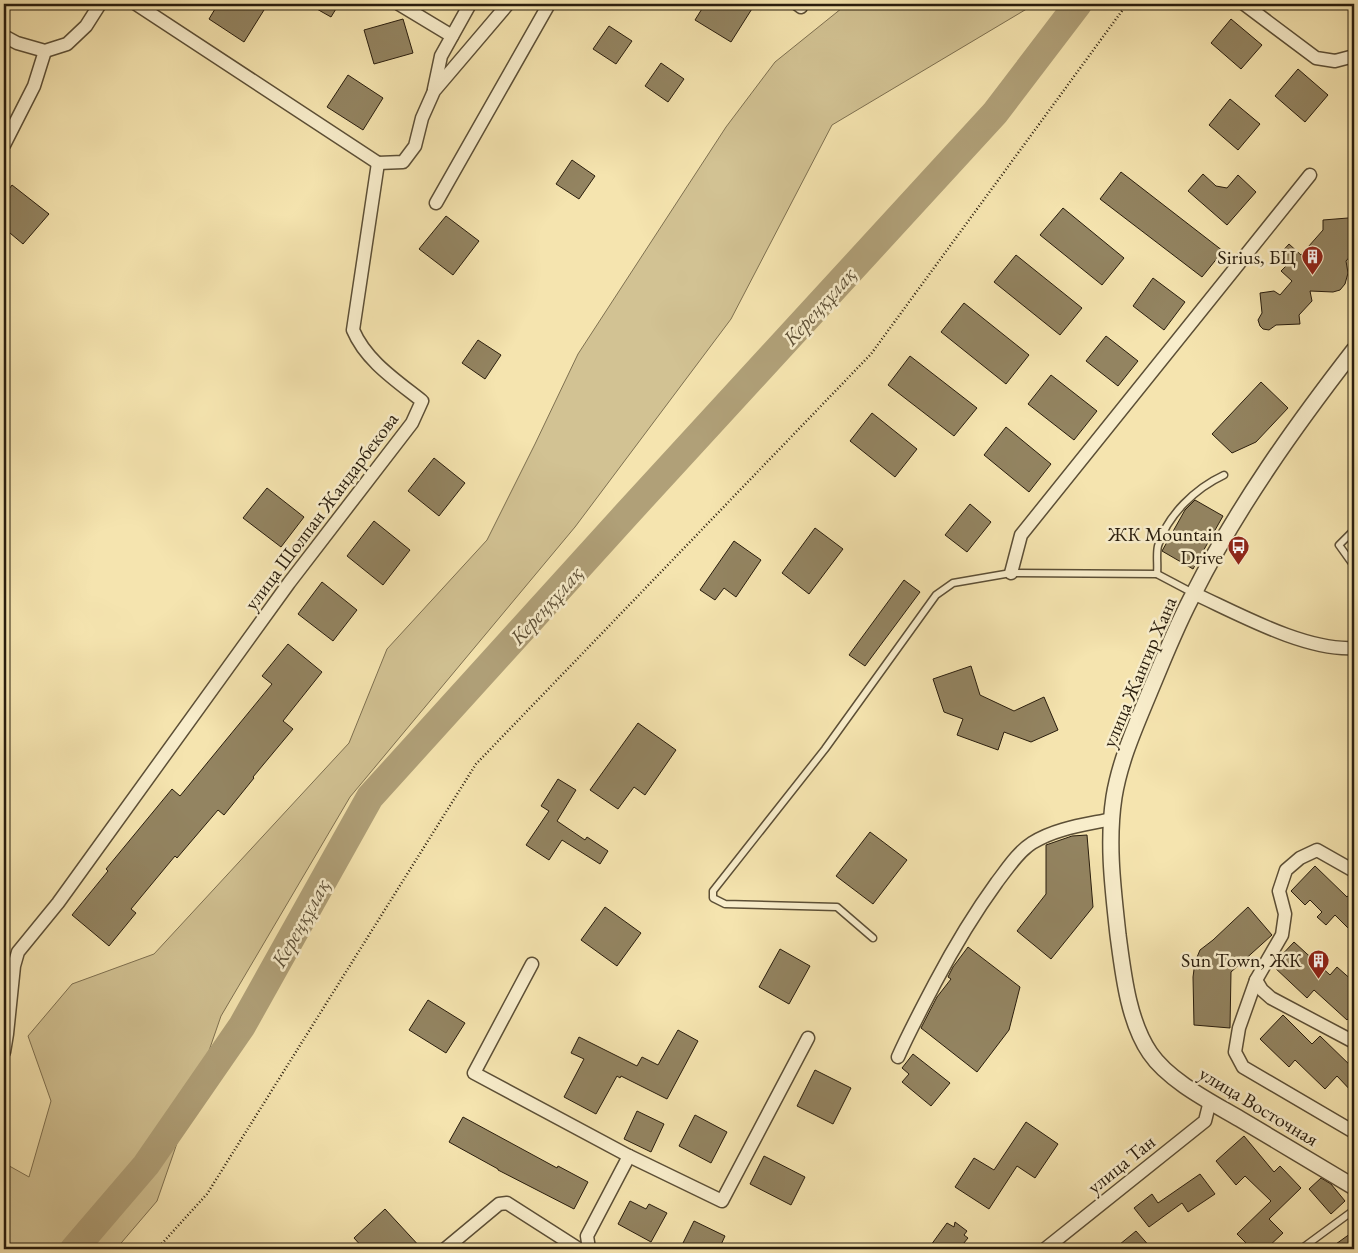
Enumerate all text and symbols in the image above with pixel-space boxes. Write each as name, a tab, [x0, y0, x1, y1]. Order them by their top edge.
place label: Sirius, БЦ	[1217, 244, 1296, 270]
building icon: Sirius, БЦ	[1300, 245, 1324, 276]
water label: Кереңқұлақ	[776, 260, 862, 352]
street label: улица Шолпан Жандарбекова	[238, 407, 404, 615]
place label: ЖК Mountain Drive	[1107, 521, 1223, 570]
bus stop icon: ЖК Mountain Drive	[1227, 534, 1251, 565]
water label: Кереңқұлақ	[503, 559, 589, 651]
street label: улица Жангир Хана	[1096, 593, 1182, 751]
water label: Кереңқұлақ	[264, 873, 336, 973]
place label: Sun Town, ЖК	[1181, 947, 1303, 973]
building icon: Sun Town, ЖК	[1306, 948, 1330, 979]
street label: улица Восточная	[1194, 1060, 1324, 1152]
street label: улица Тан	[1082, 1129, 1160, 1199]

